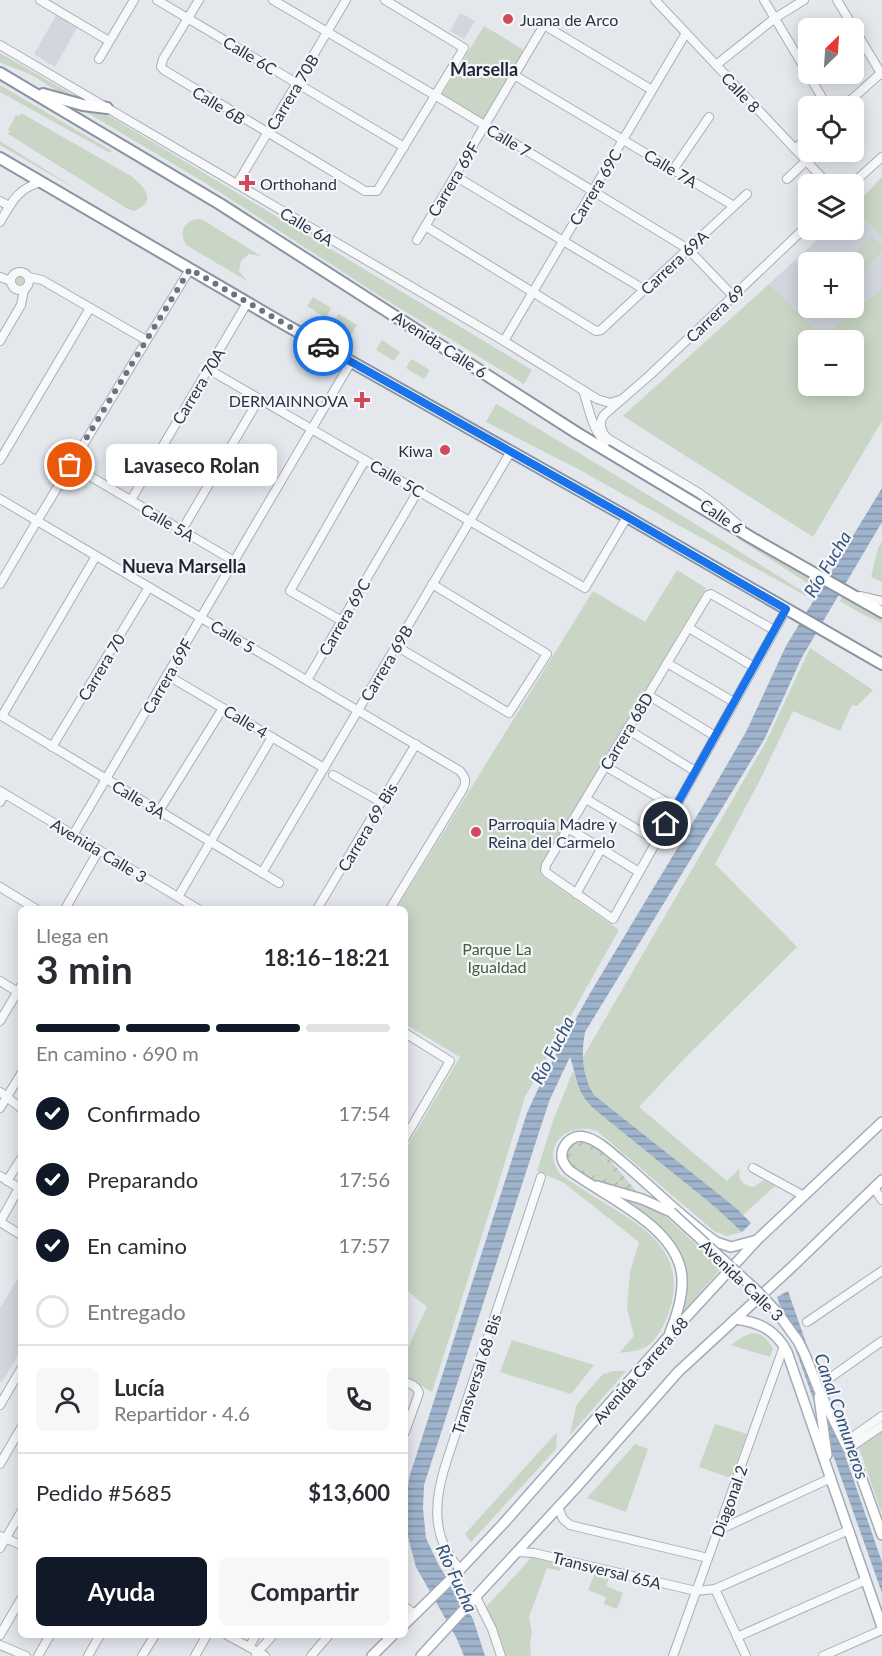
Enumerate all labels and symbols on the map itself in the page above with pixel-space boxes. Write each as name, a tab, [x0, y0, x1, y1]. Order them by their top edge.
place label: Juana de Arco	[520, 10, 618, 29]
marker: Juana de Arco	[501, 12, 515, 26]
north arrow	[798, 18, 864, 84]
street label: Calle 6C	[220, 32, 280, 78]
street label: Carrera 70B	[262, 51, 322, 133]
district label: Marsella	[450, 58, 518, 80]
street label: Calle 8	[718, 68, 764, 116]
street label: Calle 6B	[189, 82, 249, 128]
street label: Calle 7	[484, 119, 534, 161]
street label: Carrera 69F	[423, 138, 483, 220]
street label: Carrera 69C	[565, 145, 625, 228]
street label: Calle 7A	[641, 145, 701, 191]
marker: Orthohand	[238, 174, 256, 192]
place label: Orthohand	[260, 174, 337, 193]
street label: Calle 6A	[277, 203, 337, 249]
street label: Carrera 69A	[636, 226, 712, 298]
street label: Carrera 69	[682, 280, 748, 346]
street label: Avenida Calle 6	[389, 306, 491, 382]
courier	[293, 316, 353, 376]
street label: Carrera 70A	[168, 344, 228, 428]
place label: DERMAINNOVA	[229, 391, 348, 410]
marker: DERMAINNOVA	[353, 391, 371, 409]
pin	[44, 439, 95, 490]
place label: Kiwa	[398, 441, 433, 460]
marker: Kiwa	[438, 443, 452, 457]
callout: Lavaseco Rolan	[106, 444, 277, 486]
street label: Calle 5C	[367, 455, 427, 501]
street label: Calle 6	[697, 494, 747, 538]
street label: Calle 5A	[138, 499, 198, 545]
water label: Río Fucha	[799, 527, 855, 601]
district label: Nueva Marsella	[122, 555, 246, 577]
street label: Carrera 69C	[314, 575, 374, 659]
street label: Calle 5	[208, 615, 258, 657]
street label: Carrera 69B	[356, 622, 416, 704]
street label: Carrera 70	[74, 630, 128, 704]
street label: Carrera 69F	[138, 635, 196, 717]
street label: Carrera 68D	[595, 689, 657, 773]
street label: Calle 4	[221, 700, 271, 742]
street label: Calle 3A	[109, 776, 169, 822]
street label: Carrera 69 Bis	[333, 779, 401, 875]
pin	[640, 798, 691, 849]
street label: Avenida Calle 3	[48, 814, 150, 886]
place label: Parroquia Madre y Reina del Carmelo	[488, 814, 618, 851]
marker: Parroquia Madre y Reina del Carmelo	[469, 825, 483, 839]
park label: Parque La Igualdad	[462, 939, 532, 976]
water label: Río Fucha	[526, 1012, 578, 1088]
street label: Avenida Calle 3	[696, 1235, 788, 1325]
street label: Transversal 68 Bis	[448, 1311, 504, 1437]
street label: Avenida Carrera 68	[588, 1313, 692, 1427]
water label: Canal Comuneros	[810, 1350, 874, 1482]
street label: Diagonal 2	[707, 1462, 751, 1540]
water label: Río Fucha	[432, 1540, 482, 1616]
street label: Transversal 65A	[551, 1547, 664, 1593]

